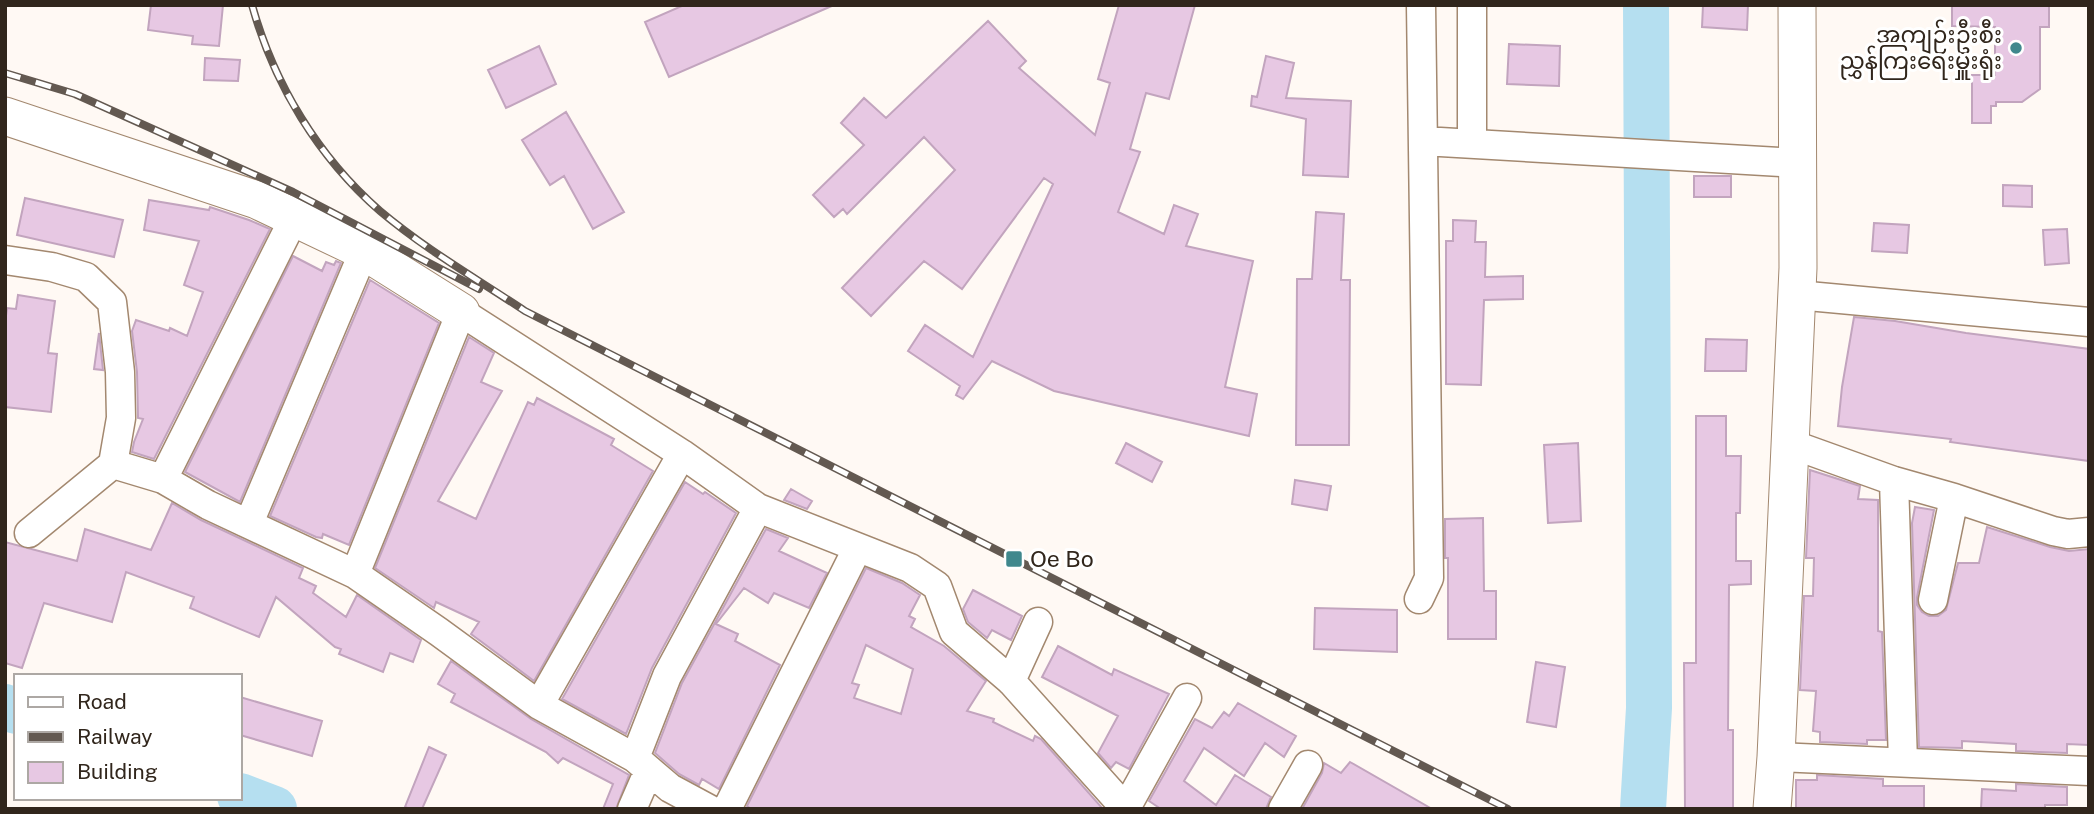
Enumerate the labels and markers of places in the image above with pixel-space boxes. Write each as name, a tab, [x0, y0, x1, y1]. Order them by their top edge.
place label: အကျဉ်းဦးစီး ညွှန်ကြးရေးမှူးရုံး	[1839, 19, 2002, 80]
marker: အကျဉ်းဦးစီး ညွှန်ကြးရေးမှူးရုံး	[2008, 40, 2024, 56]
place label: Oe Bo	[1030, 545, 1094, 572]
marker: Oe Bo	[1004, 549, 1024, 569]

